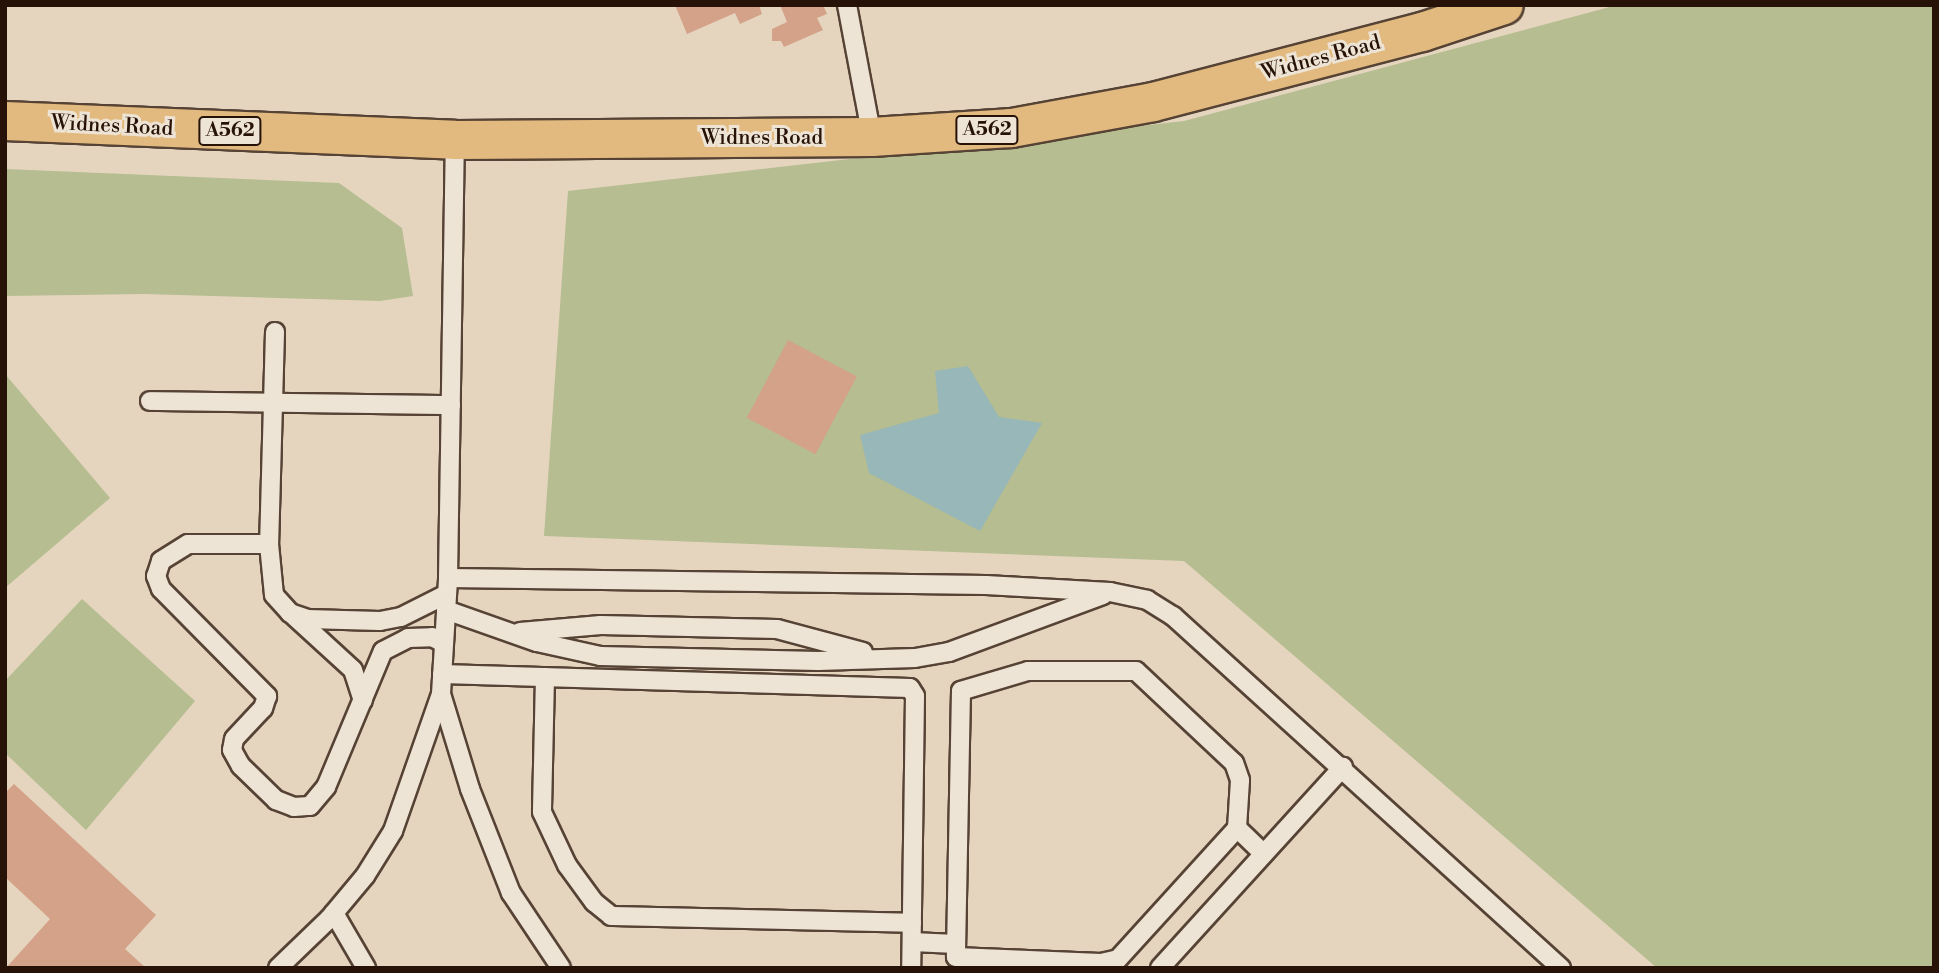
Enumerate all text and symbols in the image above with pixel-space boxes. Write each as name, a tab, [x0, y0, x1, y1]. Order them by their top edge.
street label: Widnes Road	[1259, 30, 1383, 86]
street label: Widnes Road	[50, 110, 174, 142]
road number: A562	[954, 114, 1020, 146]
road number: A562	[197, 116, 263, 146]
street label: Widnes Road	[701, 125, 823, 151]

